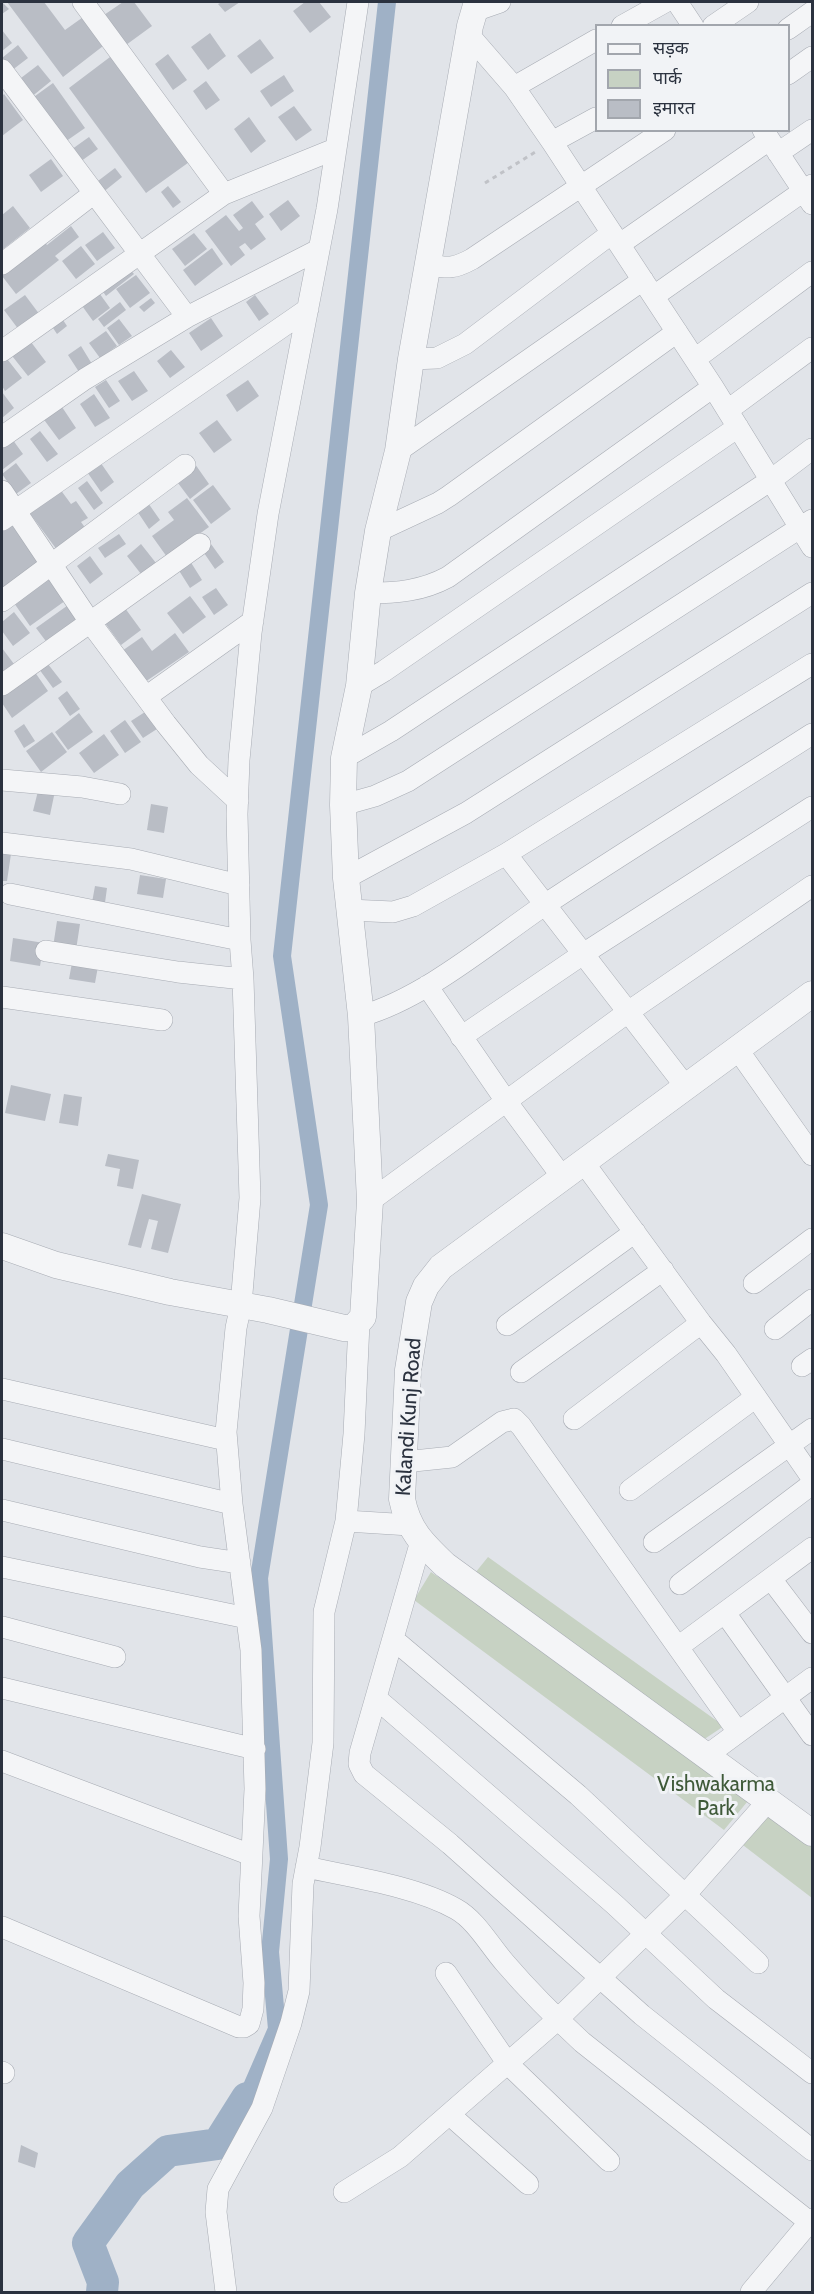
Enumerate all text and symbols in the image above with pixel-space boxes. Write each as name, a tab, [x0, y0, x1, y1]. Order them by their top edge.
legend	[595, 24, 790, 132]
text: सड़क	[653, 37, 689, 59]
text: पार्क	[653, 67, 682, 89]
text: इमारत	[653, 97, 695, 119]
street label: Kalandi Kunj Road	[391, 1337, 427, 1497]
park label: Vishwakarma Park	[657, 1772, 775, 1822]

